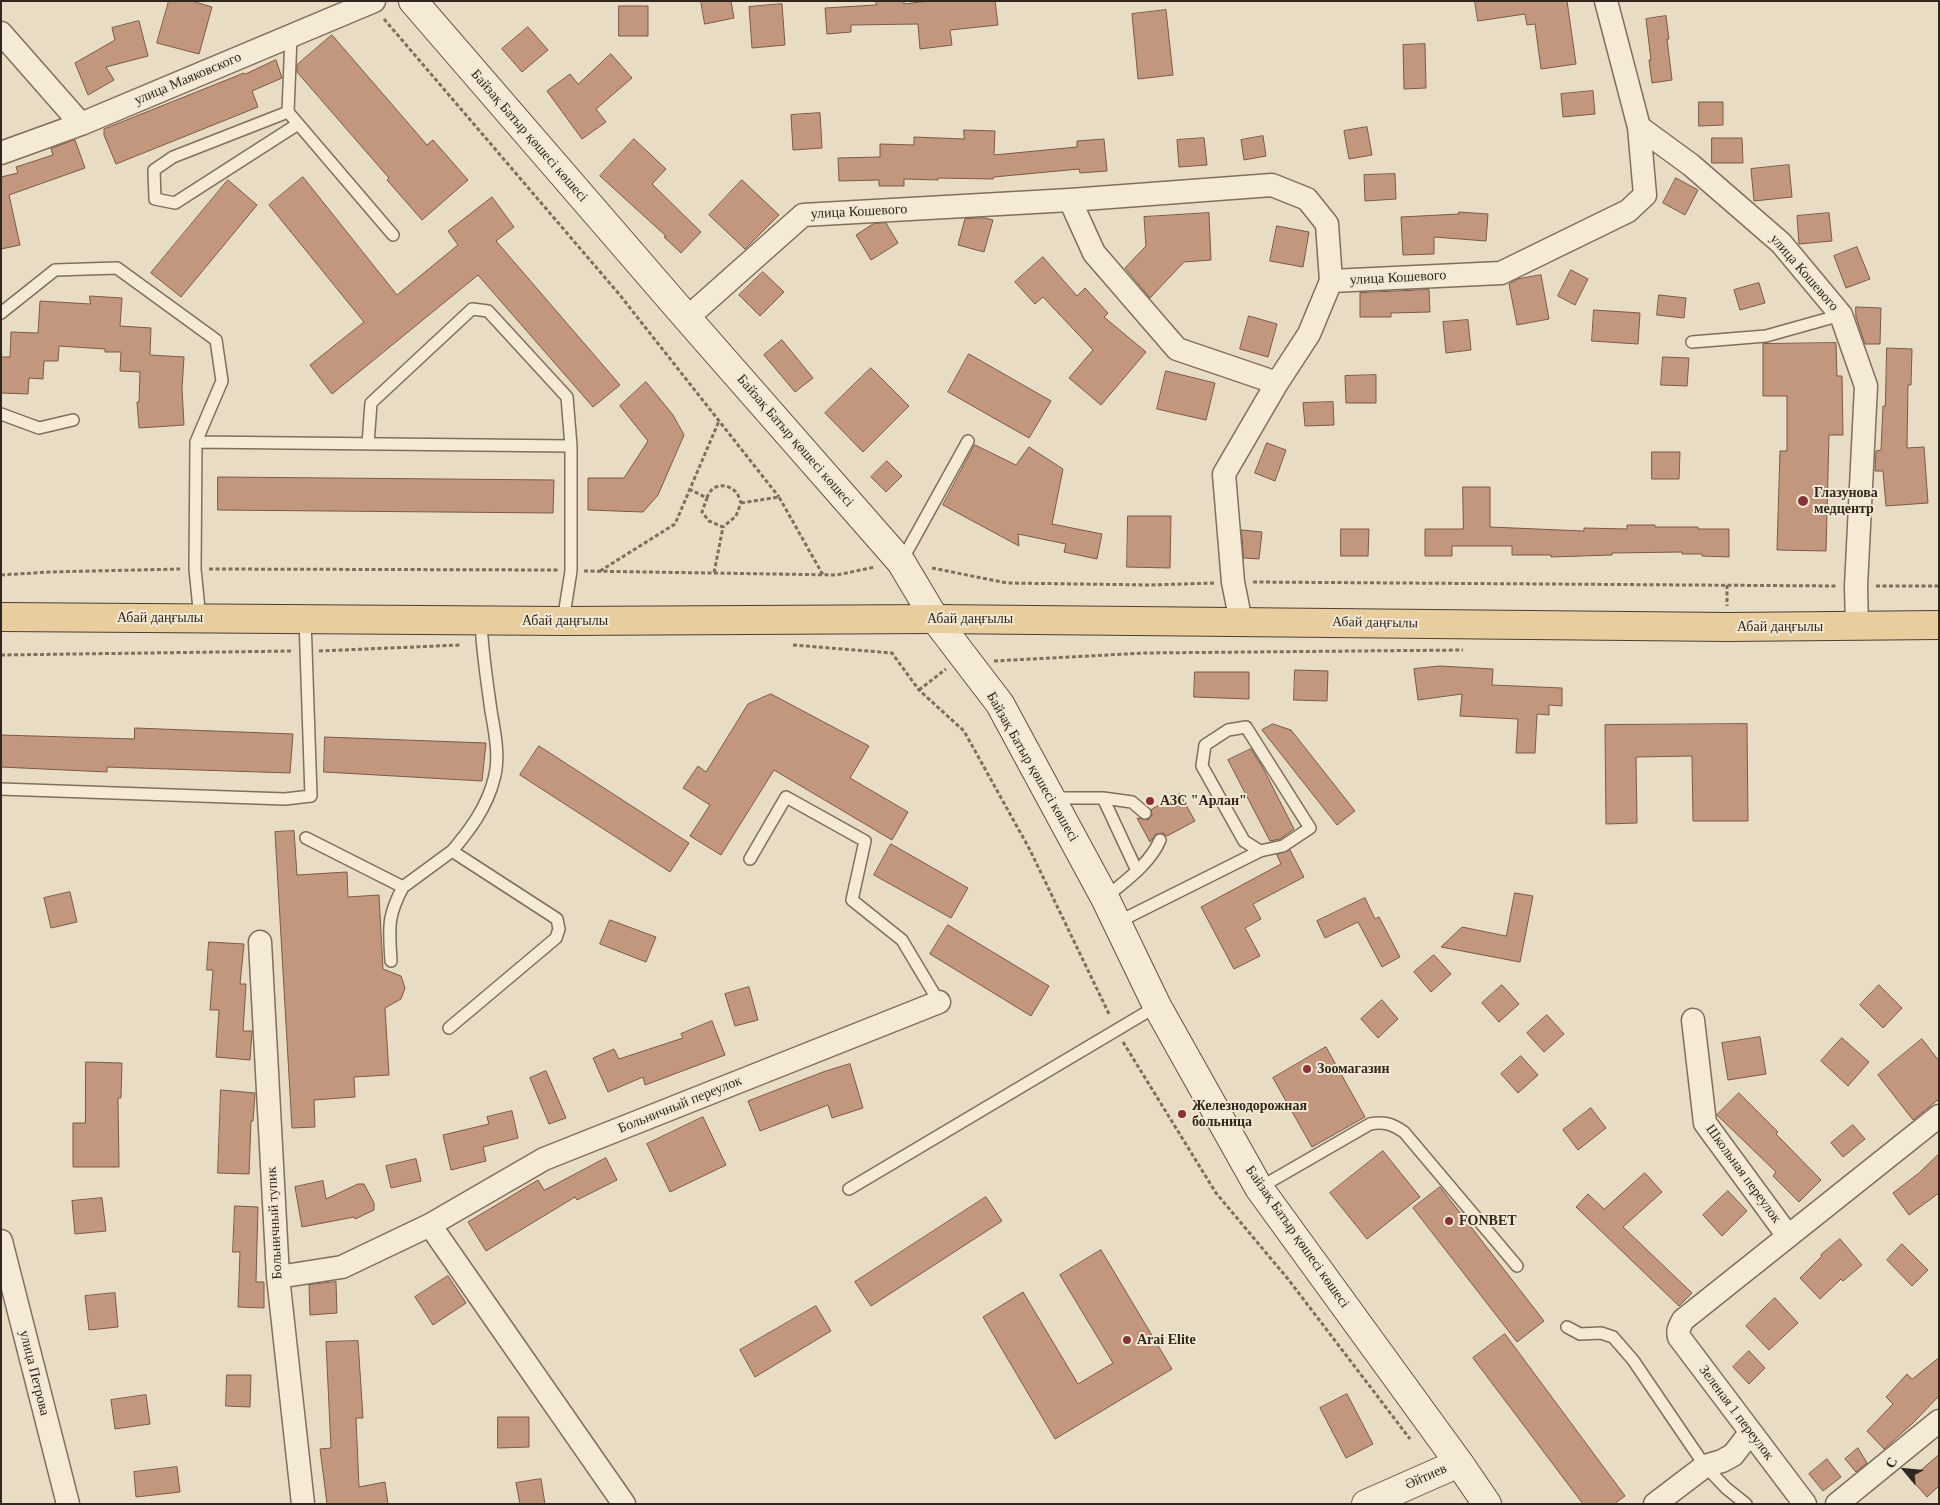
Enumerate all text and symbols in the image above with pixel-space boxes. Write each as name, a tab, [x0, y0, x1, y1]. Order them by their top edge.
street label: улица Маяковского	[132, 49, 244, 109]
street label: Байзақ Батыр қөшесі көшесі	[467, 66, 591, 206]
street label: улица Кошевого	[810, 201, 908, 223]
street label: улица Кошевого	[1766, 231, 1842, 315]
street label: улица Кошевого	[1349, 267, 1447, 289]
street label: Байзақ Батыр қөшесі көшесі	[733, 371, 857, 511]
place label: Глазунова медцентр	[1814, 485, 1878, 518]
marker: Глазунова медцентр	[1796, 494, 1810, 508]
street label: Абай даңғылы	[117, 610, 203, 626]
street label: Абай даңғылы	[927, 611, 1013, 627]
street label: Абай даңғылы	[522, 613, 608, 629]
street label: Абай даңғылы	[1332, 614, 1418, 632]
street label: Абай даңғылы	[1737, 619, 1823, 635]
street label: Байзақ Батыр қөшесі көшесі	[982, 689, 1082, 845]
place label: АЗС "Арлан"	[1160, 793, 1247, 809]
marker: АЗС "Арлан"	[1144, 795, 1156, 807]
place label: Зоомагазин	[1317, 1061, 1390, 1077]
marker: Зоомагазин	[1301, 1063, 1313, 1075]
street label: Больничный переулок	[616, 1073, 744, 1137]
place label: Железнодорожная больница	[1192, 1098, 1307, 1130]
marker: Железнодорожная больница	[1176, 1108, 1188, 1120]
street label: Школьная переулок	[1702, 1121, 1784, 1227]
street label: Байзақ Батыр қөшесі көшесі	[1241, 1163, 1353, 1311]
street label: Больничный тупик	[264, 1166, 286, 1280]
place label: FONBET	[1459, 1213, 1517, 1229]
marker: FONBET	[1443, 1215, 1455, 1227]
street label: улица Петрова	[15, 1329, 53, 1417]
place label: Arai Elite	[1137, 1332, 1196, 1348]
marker: Arai Elite	[1121, 1334, 1133, 1346]
street label: Зеленая 1 переулок	[1695, 1362, 1777, 1464]
north arrow	[1880, 1445, 1930, 1495]
text: С	[1882, 1455, 1900, 1471]
street label: Әйтиев	[1402, 1460, 1450, 1494]

